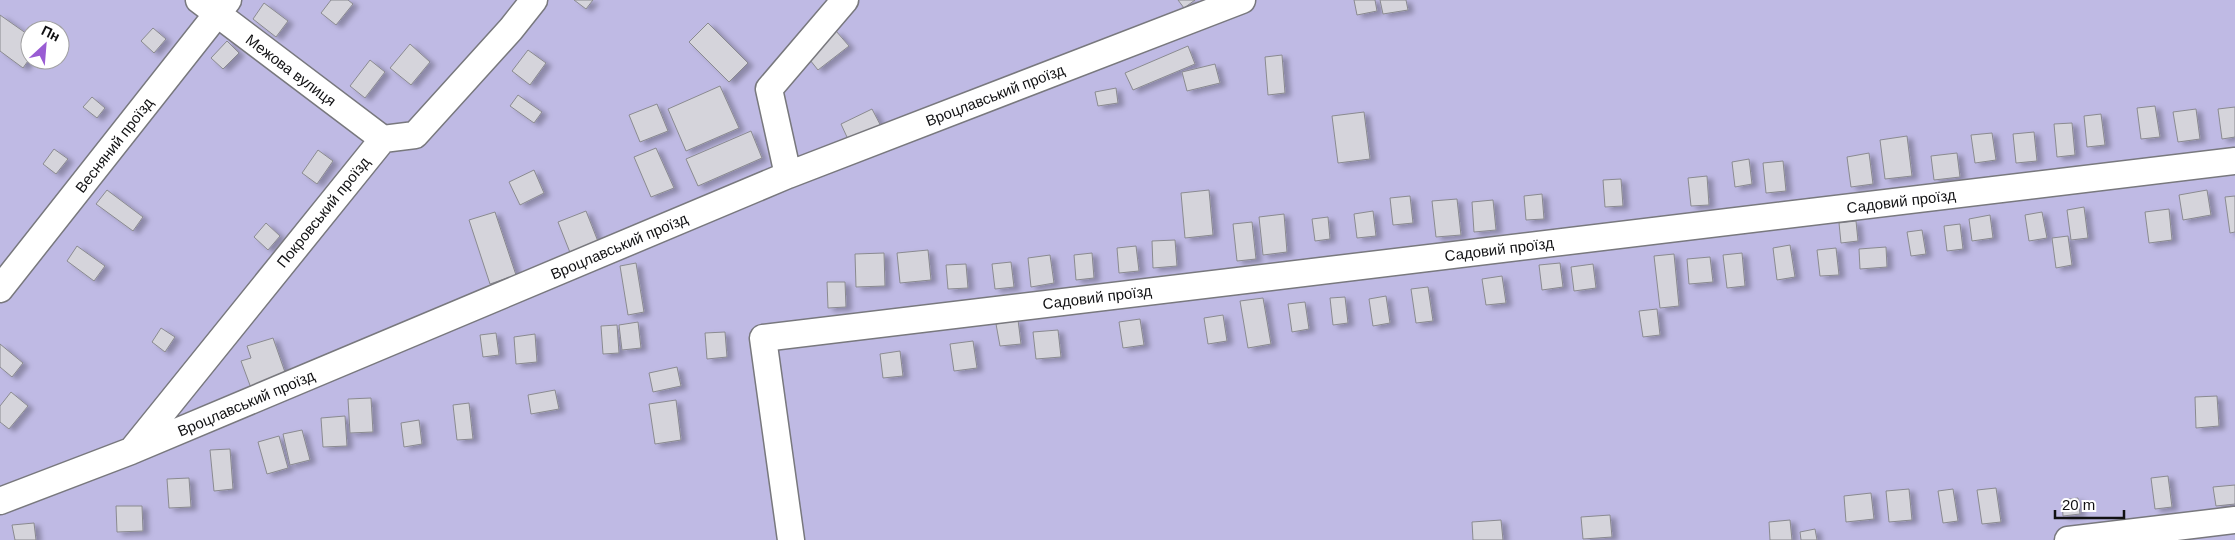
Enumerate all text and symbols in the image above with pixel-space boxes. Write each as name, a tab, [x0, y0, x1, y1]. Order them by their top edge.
north arrow	[20, 20, 70, 70]
text: Пн	[39, 22, 63, 45]
street label: Межова вулиця	[243, 31, 339, 109]
street label: Вроцлавський проїзд	[923, 61, 1067, 129]
street label: Весняний проїзд	[72, 94, 156, 196]
street label: Покровський проїзд	[273, 153, 373, 271]
street label: Садовий проїзд	[1846, 186, 1957, 216]
street label: Вроцлавський проїзд	[548, 209, 690, 283]
street label: Садовий проїзд	[1444, 234, 1555, 264]
street label: Садовий проїзд	[1042, 282, 1153, 312]
street label: Вроцлавський проїзд	[175, 366, 317, 440]
scale bar	[2055, 488, 2124, 520]
text: 20 m	[2062, 496, 2095, 513]

